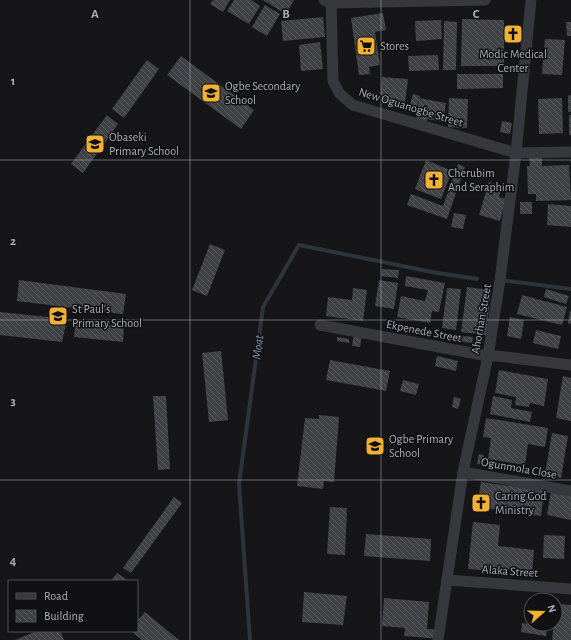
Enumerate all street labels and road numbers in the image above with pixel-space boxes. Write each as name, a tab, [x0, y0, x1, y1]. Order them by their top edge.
street label: New Oguanogbe Street	[357, 85, 465, 129]
street label: Ahorhan Street	[469, 283, 493, 355]
street label: Ekpenede Street	[385, 318, 463, 344]
street label: Ogunmola Close	[480, 455, 558, 481]
street label: Alaka Street	[481, 563, 539, 579]

